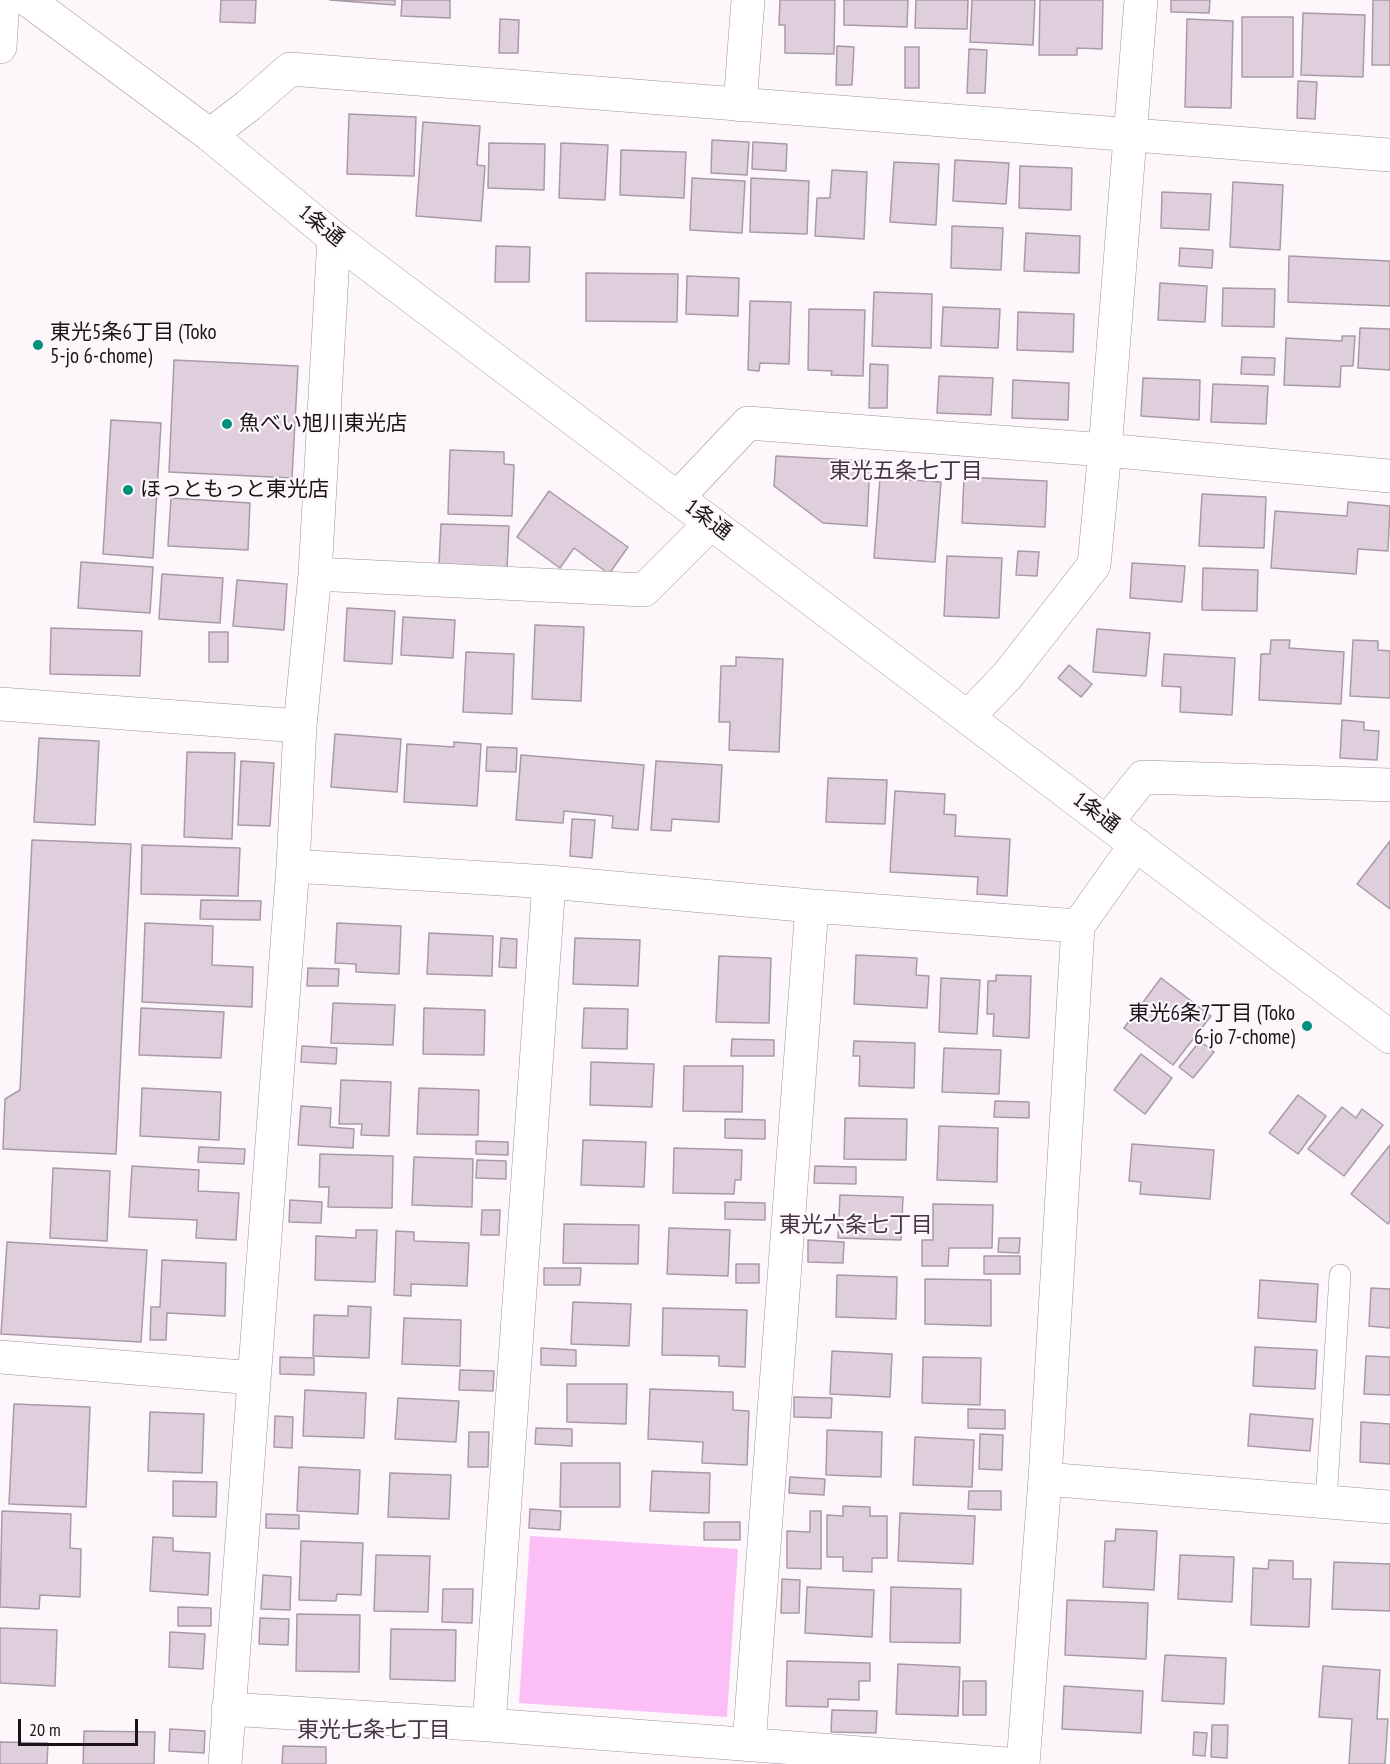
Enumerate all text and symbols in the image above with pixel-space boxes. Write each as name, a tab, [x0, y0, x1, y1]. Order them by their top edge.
street label: 1条通	[293, 200, 349, 252]
place label: 東光5条6丁目 (Toko 5-jo 6-chome)	[50, 320, 217, 370]
marker: 東光5条6丁目 (Toko 5-jo 6-chome)	[31, 338, 45, 352]
place label: 魚べい旭川東光店	[239, 411, 407, 437]
marker: 魚べい旭川東光店	[220, 417, 234, 431]
district label: 東光五条七丁目	[829, 459, 983, 485]
place label: ほっともっと東光店	[140, 477, 329, 503]
marker: ほっともっと東光店	[121, 483, 135, 497]
street label: 1条通	[680, 494, 736, 546]
street label: 1条通	[1068, 787, 1124, 839]
place label: 東光6条7丁目 (Toko 6-jo 7-chome)	[1128, 1001, 1295, 1051]
marker: 東光6条7丁目 (Toko 6-jo 7-chome)	[1300, 1019, 1314, 1033]
district label: 東光六条七丁目	[779, 1213, 933, 1239]
scale bar	[21, 1707, 141, 1745]
text: 20 m	[29, 1718, 61, 1741]
district label: 東光七条七丁目	[297, 1718, 451, 1744]

